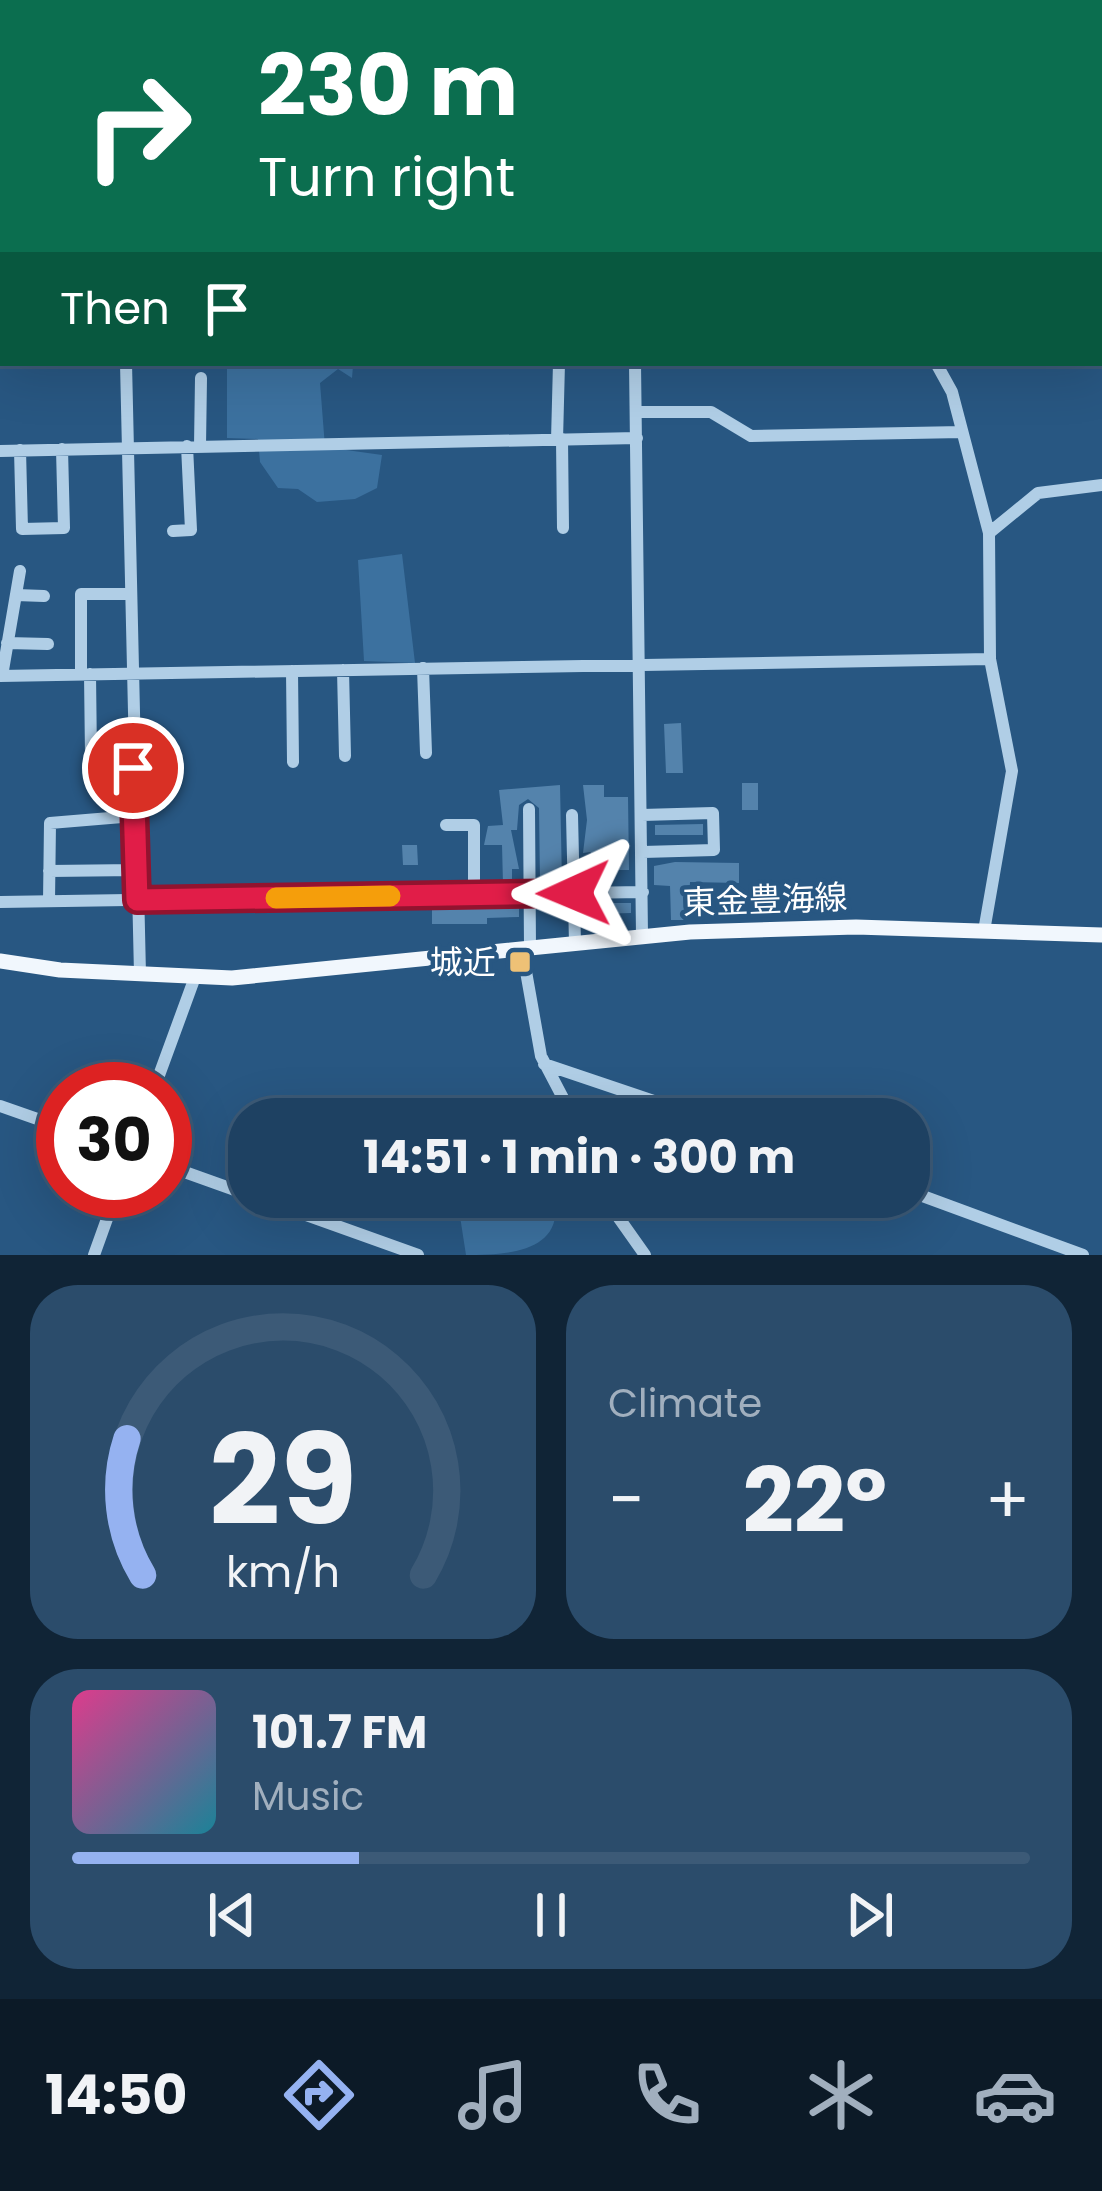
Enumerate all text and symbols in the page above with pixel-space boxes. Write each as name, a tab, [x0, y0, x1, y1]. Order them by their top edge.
text: 230 m	[258, 27, 518, 144]
icon: right	[60, 48, 216, 204]
text: Turn right	[258, 139, 515, 215]
icon: arrive	[194, 276, 260, 342]
text: Then	[60, 277, 170, 340]
pin	[82, 717, 184, 819]
icon: arrive	[100, 735, 166, 801]
position arrow	[511, 830, 637, 956]
street label: 東金豊海線	[682, 874, 848, 926]
place label: 城近	[430, 939, 496, 986]
marker: 城近	[507, 949, 533, 975]
speed limit sign: 30	[36, 1062, 192, 1218]
text: 14:51 · 1 min · 300 m	[363, 1126, 795, 1189]
text: Climate	[608, 1376, 762, 1431]
text: 29	[209, 1393, 357, 1568]
text: 22°	[742, 1437, 887, 1564]
text: −	[608, 1454, 644, 1546]
text: +	[985, 1454, 1030, 1546]
text: km/h	[226, 1542, 340, 1602]
text: 101.7 FM	[252, 1701, 427, 1764]
text: Music	[252, 1769, 364, 1824]
icon: previous	[199, 1882, 265, 1948]
icon: pause	[518, 1882, 584, 1948]
icon: next	[837, 1882, 903, 1948]
icon: directions	[277, 2053, 361, 2137]
icon: music	[451, 2053, 535, 2137]
icon: phone	[625, 2053, 709, 2137]
icon: climate	[799, 2053, 883, 2137]
icon: car	[973, 2053, 1057, 2137]
text: 14:50	[45, 2057, 187, 2133]

